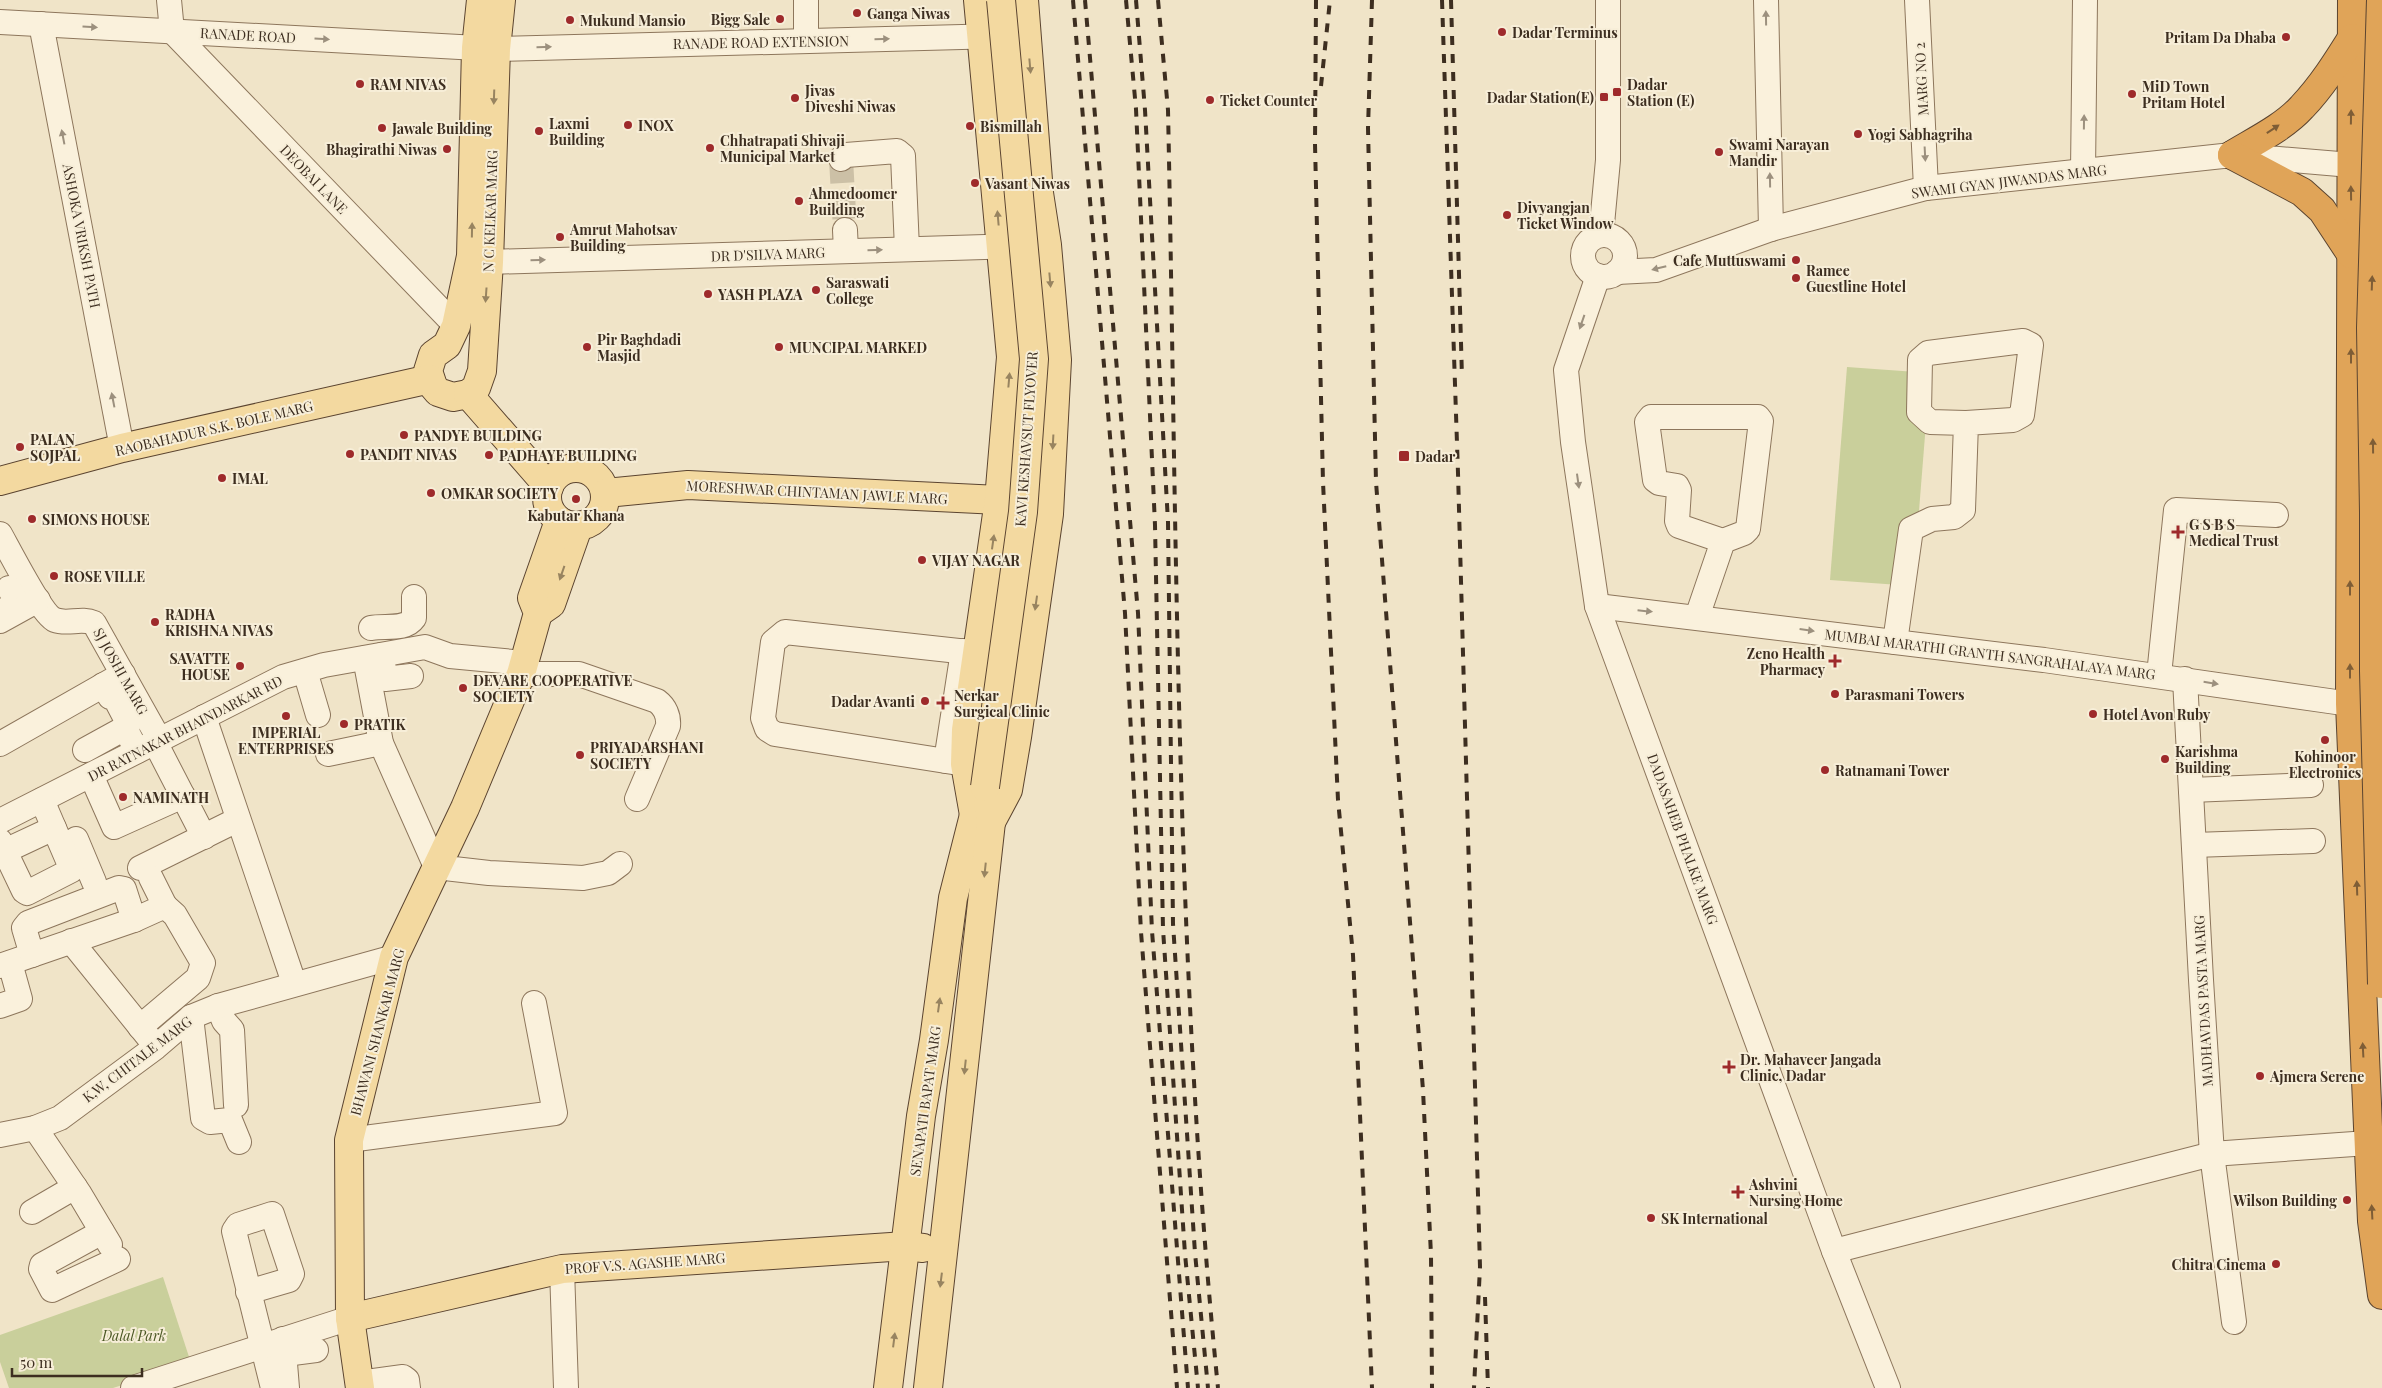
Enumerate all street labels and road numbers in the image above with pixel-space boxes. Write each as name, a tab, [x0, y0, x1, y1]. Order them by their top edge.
street label: RANADE ROAD	[200, 23, 296, 47]
street label: RANADE ROAD EXTENSION	[673, 31, 849, 53]
street label: MARG NO 2	[1910, 42, 1932, 116]
street label: DEOBAI LANE	[276, 140, 352, 218]
street label: N C KELKAR MARG	[478, 149, 502, 272]
street label: SWAMI GYAN JIWANDAS MARG	[1910, 160, 2108, 202]
street label: ASHOKA VRIKSH PATH	[58, 161, 105, 310]
street label: DR D'SILVA MARG	[710, 243, 826, 265]
street label: KAVI KESHAVSUT FLYOVER	[1010, 350, 1042, 527]
street label: RAOBAHADUR S.K. BOLE MARG	[113, 396, 315, 460]
street label: MORESHWAR CHINTAMAN JAWLE MARG	[686, 476, 948, 508]
street label: SJ JOSHI MARG	[89, 624, 153, 718]
street label: MUMBAI MARATHI GRANTH SANGRAHALAYA MARG	[1823, 624, 2157, 684]
street label: DR RATNAKAR BHAINDARKAR RD	[85, 671, 285, 785]
street label: DADASAHEB PHALKE MARG	[1643, 751, 1723, 927]
street label: MADHAVDAS PASTA MARG	[2189, 914, 2217, 1087]
street label: BHAWANI SHANKAR MARG	[346, 946, 409, 1118]
street label: K,W, CHITALE MARG	[79, 1012, 196, 1106]
street label: SENAPATI BAPAT MARG	[905, 1025, 945, 1177]
street label: PROF V.S. AGASHE MARG	[564, 1248, 726, 1278]

